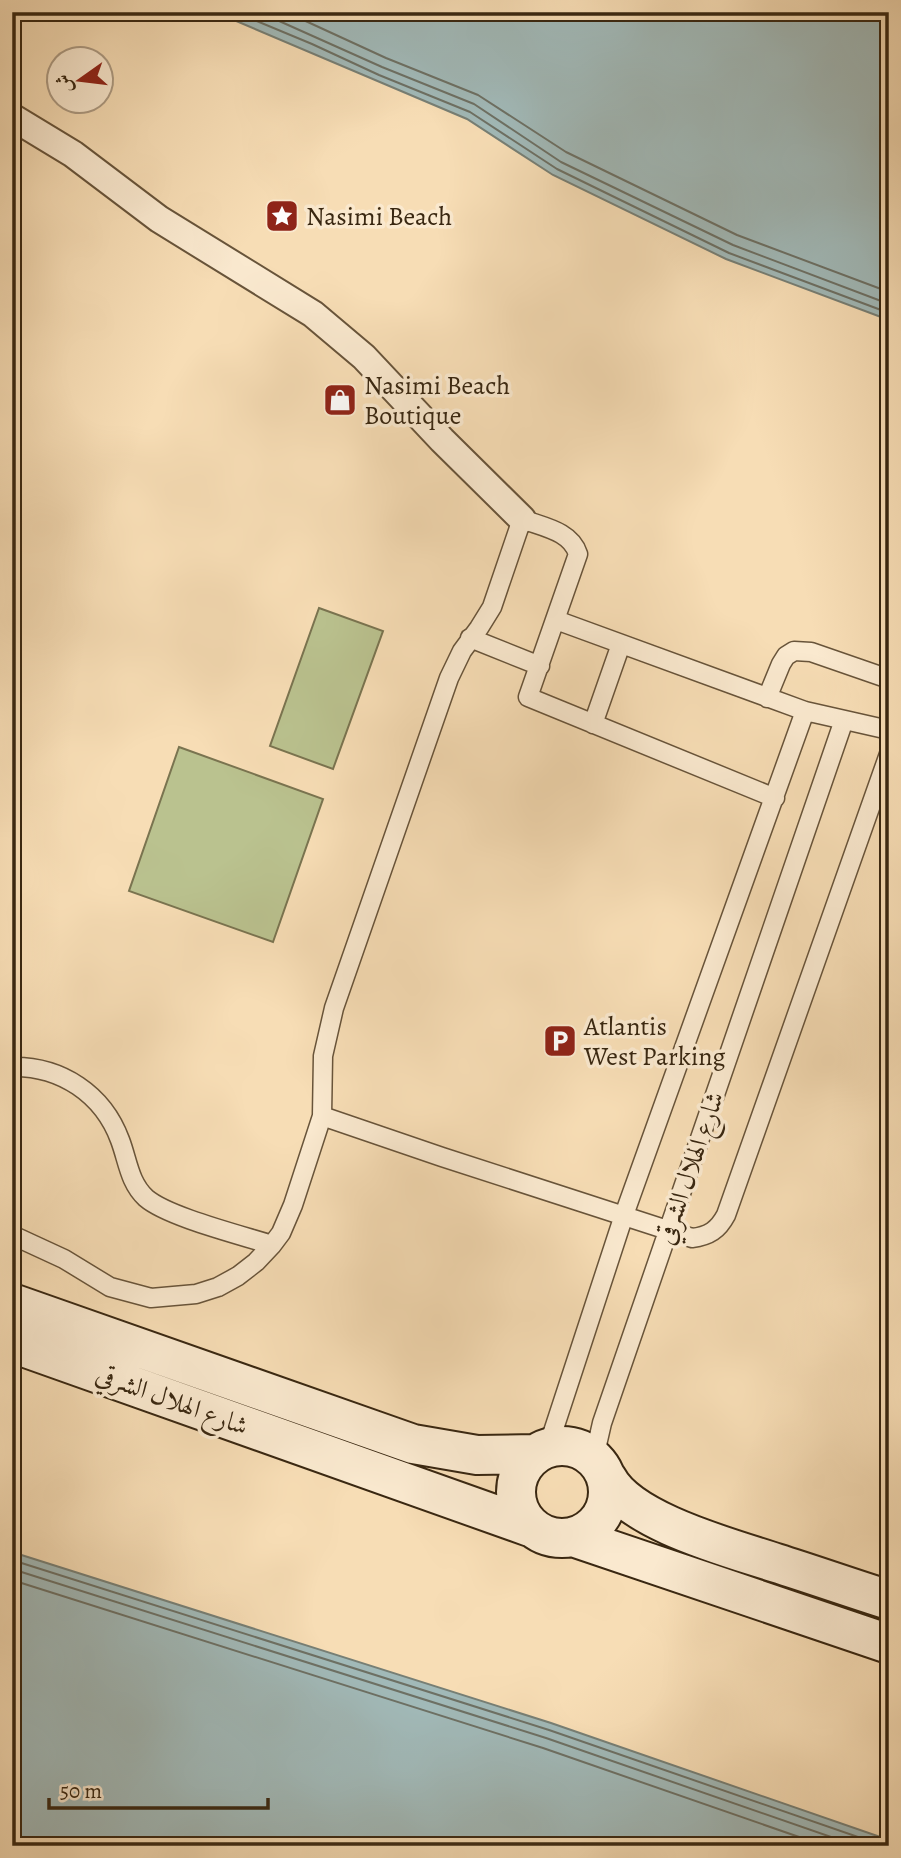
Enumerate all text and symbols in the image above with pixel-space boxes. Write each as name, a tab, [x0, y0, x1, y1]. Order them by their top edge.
north arrow	[46, 46, 116, 116]
text: ش	[50, 72, 79, 96]
place icon: Nasimi Beach	[263, 197, 301, 235]
place label: Nasimi Beach	[306, 199, 452, 234]
place label: Nasimi Beach Boutique	[364, 368, 510, 433]
shop icon: Nasimi Beach Boutique	[321, 381, 359, 419]
place label: Atlantis West Parking	[583, 1009, 726, 1074]
parking icon: Atlantis West Parking	[541, 1022, 579, 1060]
street label: شارع الهلال الشرقي	[647, 1087, 736, 1251]
street label: شارع الهلال الشرقي	[90, 1356, 253, 1448]
scale bar	[49, 1767, 268, 1811]
text: 50 m	[60, 1777, 102, 1805]

